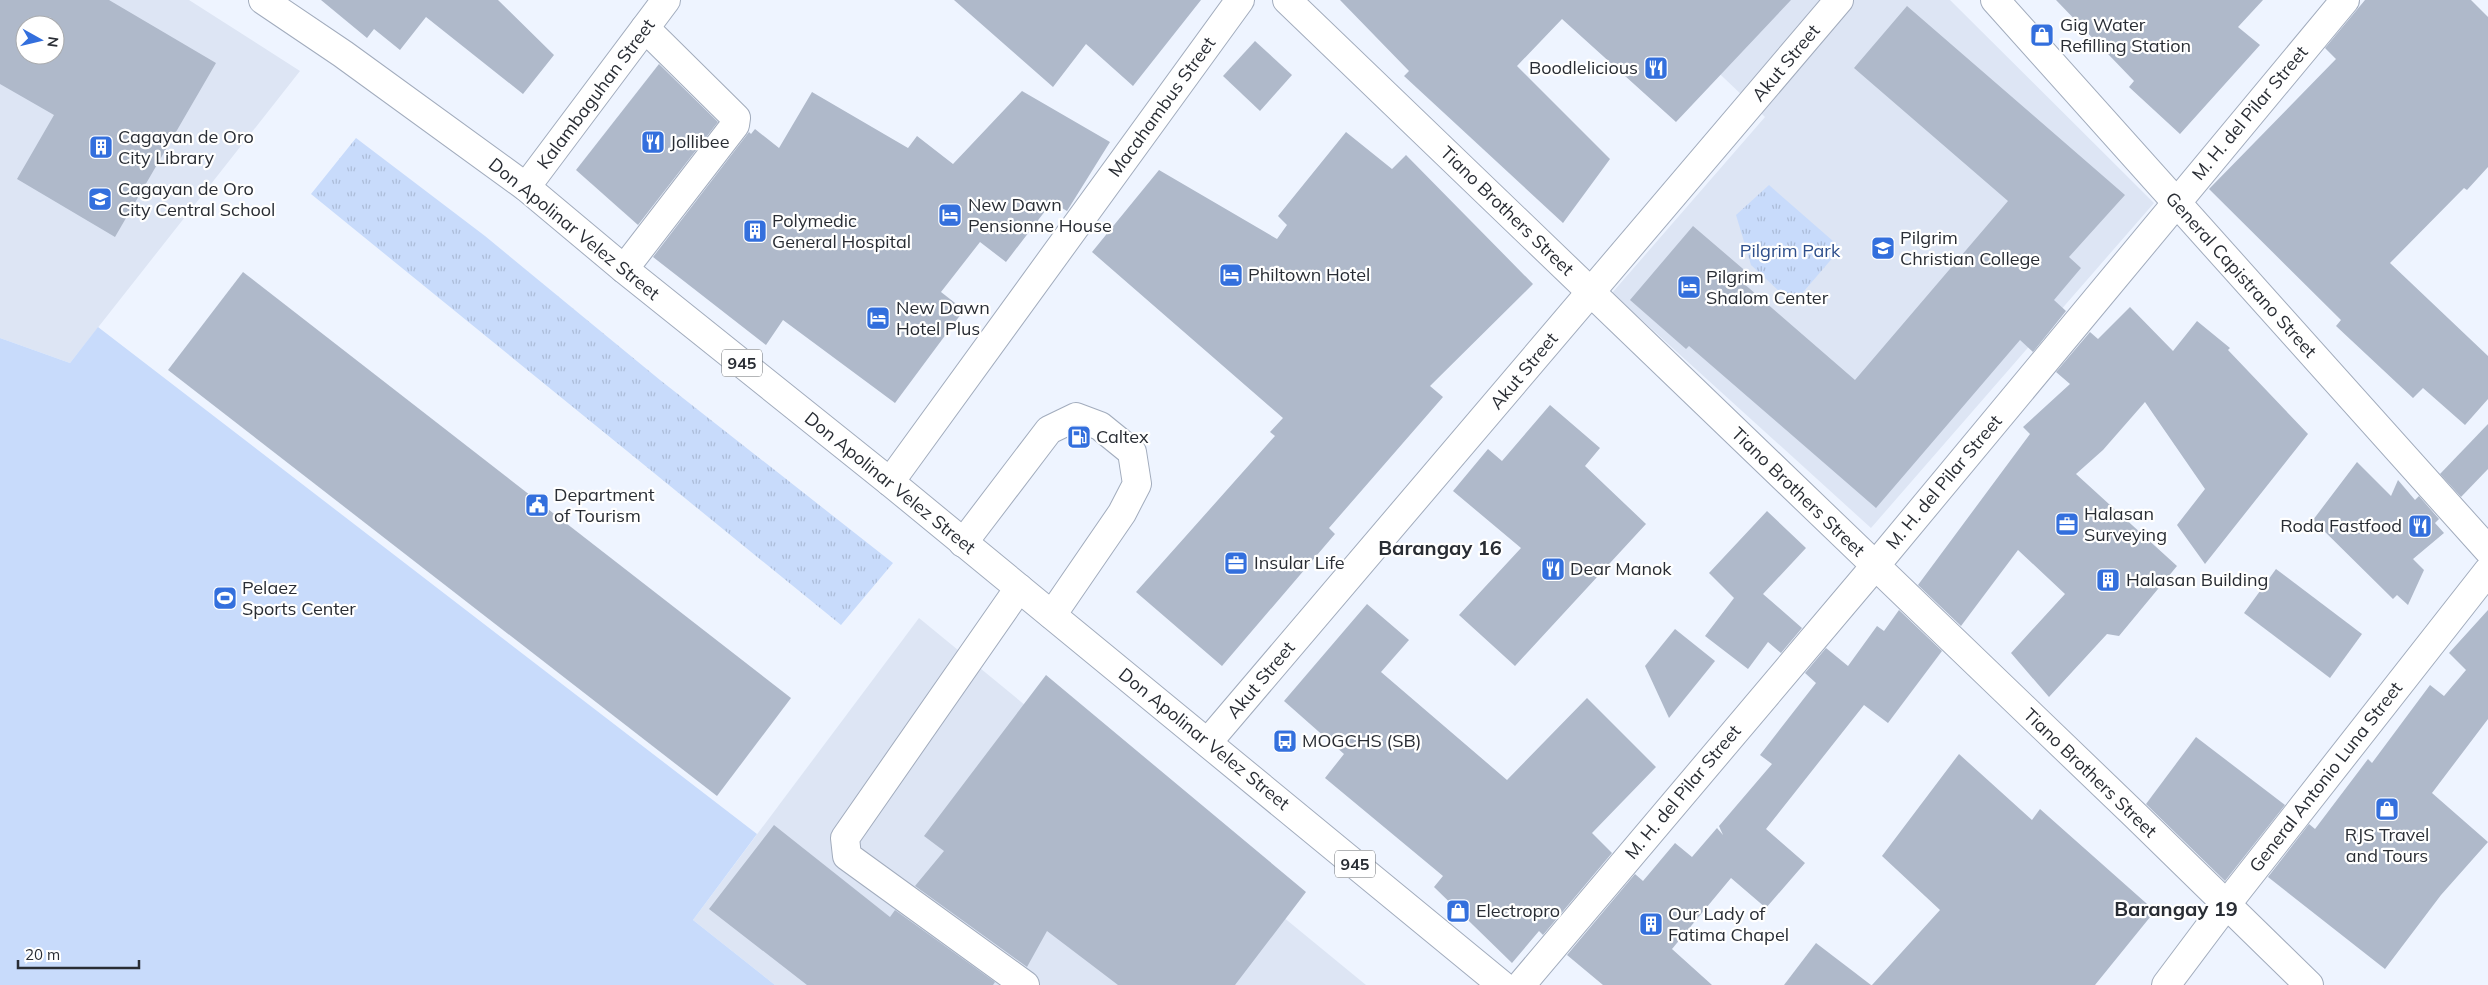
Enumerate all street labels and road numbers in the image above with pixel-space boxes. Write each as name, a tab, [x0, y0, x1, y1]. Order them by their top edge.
street label: Kalambaguhan Street	[532, 14, 660, 173]
street label: Akut Street	[1747, 19, 1825, 106]
street label: Macahambus Street	[1103, 32, 1220, 181]
street label: M. H. del Pilar Street	[2187, 41, 2313, 185]
street label: Tiano Brothers Street	[1436, 141, 1579, 280]
street label: Don Apolinar Velez Street	[484, 152, 665, 305]
street label: General Capistrano Street	[2161, 187, 2322, 362]
street label: Akut Street	[1485, 327, 1563, 414]
road number: 945	[722, 349, 762, 376]
street label: Don Apolinar Velez Street	[800, 406, 981, 559]
street label: M. H. del Pilar Street	[1881, 410, 2007, 554]
street label: Tiano Brothers Street	[1727, 422, 1870, 561]
street label: Akut Street	[1222, 636, 1300, 723]
street label: Don Apolinar Velez Street	[1114, 662, 1295, 815]
street label: General Antonio Luna Street	[2244, 677, 2407, 877]
street label: Tiano Brothers Street	[2019, 703, 2162, 842]
street label: M. H. del Pilar Street	[1620, 720, 1746, 864]
road number: 945	[1335, 851, 1375, 878]

